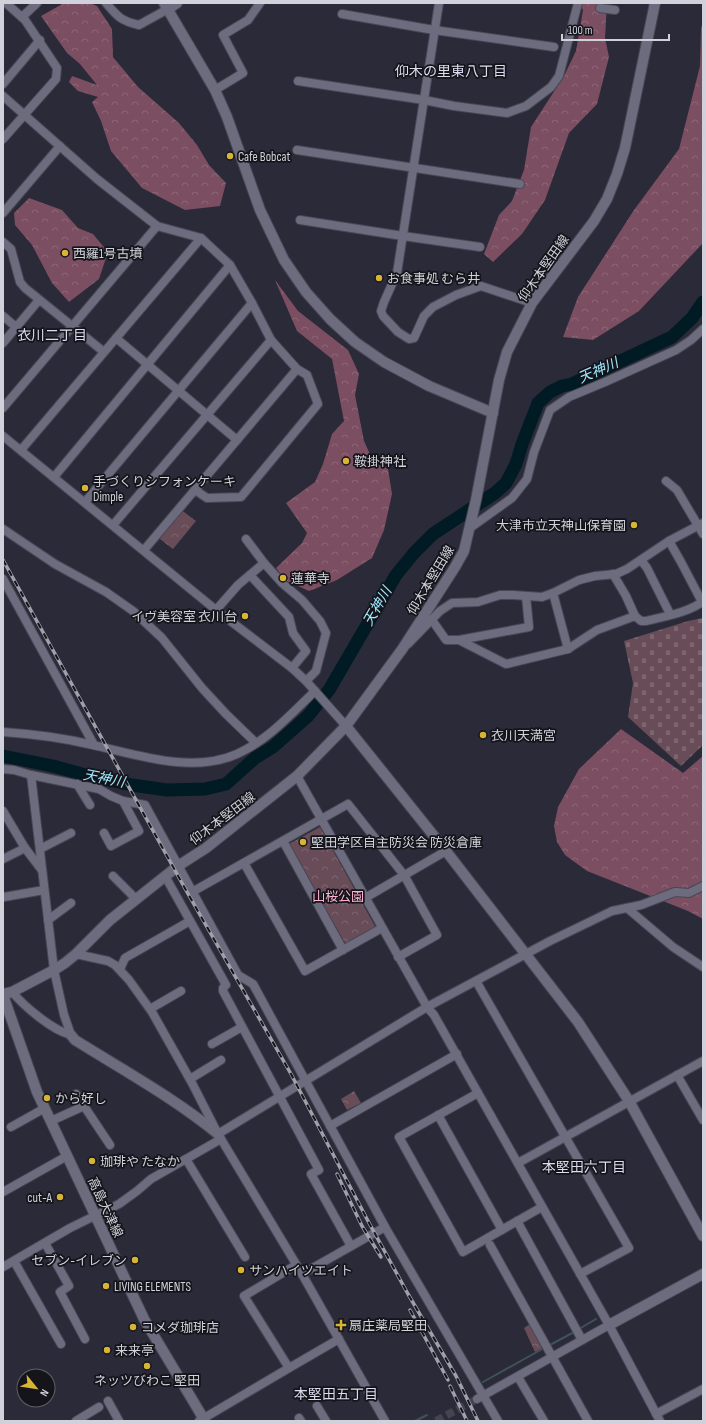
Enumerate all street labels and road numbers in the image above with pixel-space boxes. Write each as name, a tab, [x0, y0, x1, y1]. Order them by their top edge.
street label: 仰木本堅田線	[515, 232, 573, 305]
street label: 仰木本堅田線	[404, 543, 458, 618]
street label: 仰木本堅田線	[187, 789, 259, 849]
street label: 高島大津線	[84, 1175, 126, 1240]

